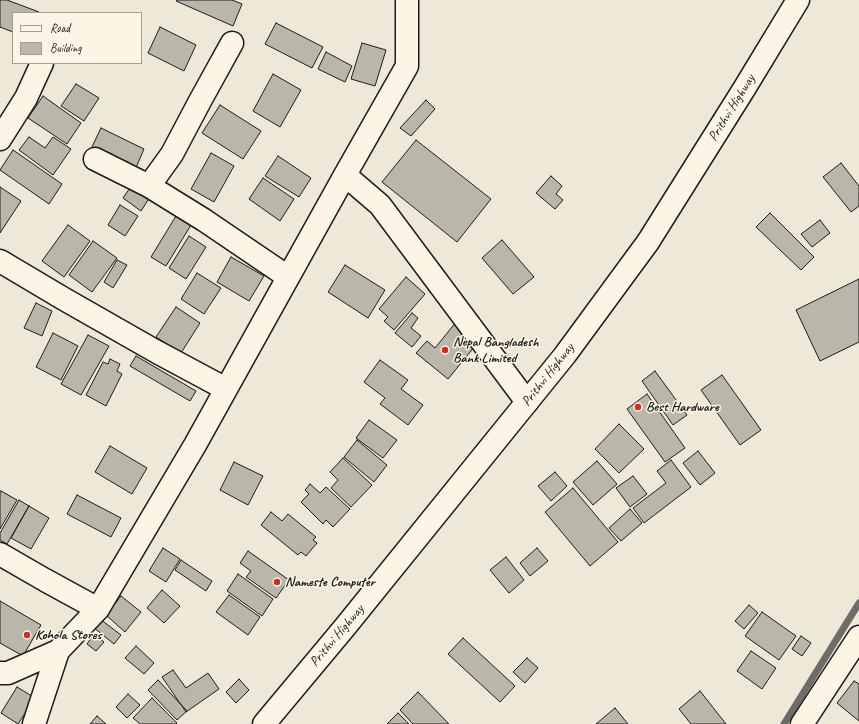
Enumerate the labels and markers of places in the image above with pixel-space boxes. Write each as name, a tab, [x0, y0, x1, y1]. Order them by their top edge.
place label: Nepal Bangladesh Bank Limited	[453, 334, 538, 366]
marker: Nepal Bangladesh Bank Limited	[440, 345, 450, 355]
place label: Best Hardware	[646, 399, 719, 415]
marker: Best Hardware	[633, 402, 643, 412]
place label: Nameste Computer	[285, 574, 375, 590]
marker: Nameste Computer	[272, 577, 282, 587]
place label: Kohola Stores	[35, 627, 101, 643]
marker: Kohola Stores	[22, 630, 32, 640]

